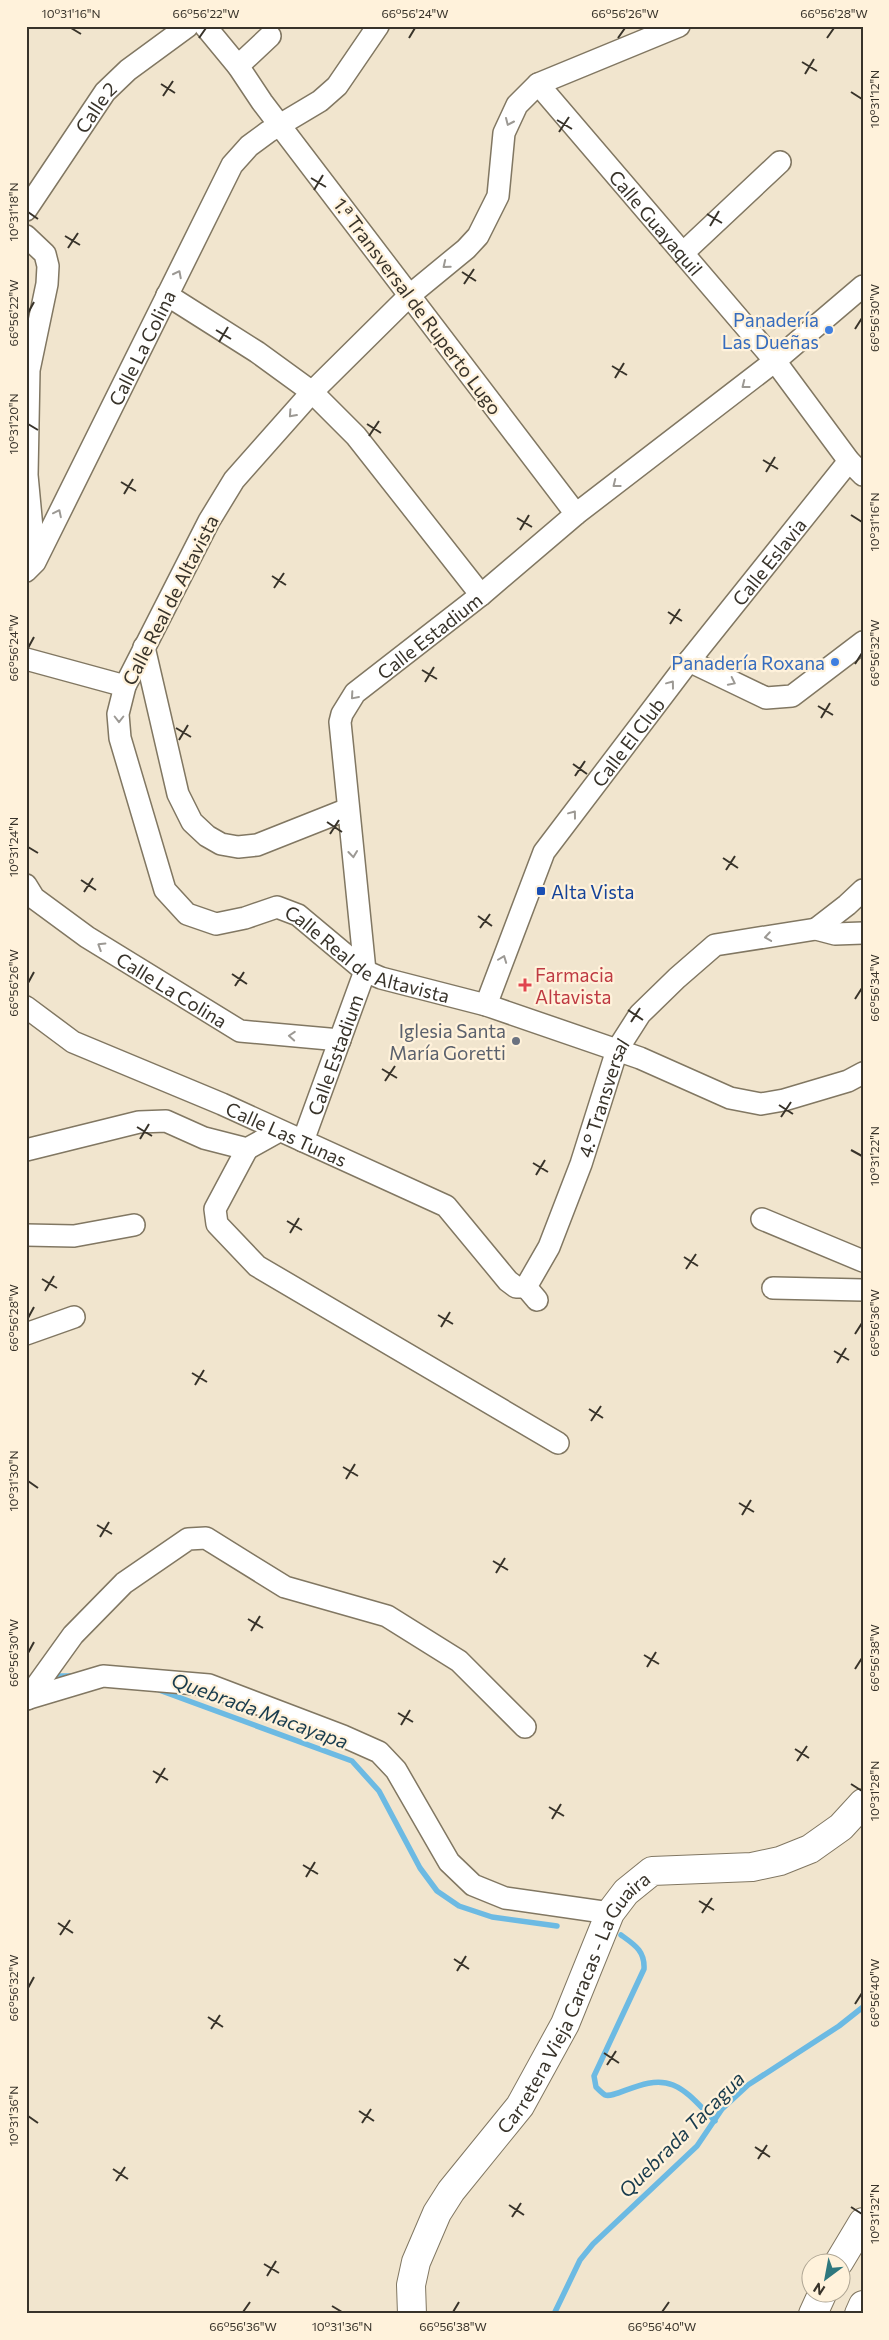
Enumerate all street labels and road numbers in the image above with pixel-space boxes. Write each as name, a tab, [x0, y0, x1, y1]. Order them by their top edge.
street label: Calle 2	[70, 76, 120, 137]
street label: Calle Guayaquil	[605, 165, 708, 280]
street label: 1.ª Transversal de Ruperto Lugo	[329, 193, 507, 419]
street label: Calle La Colina	[103, 286, 180, 409]
street label: Calle Real de Altavista	[117, 511, 223, 689]
street label: Calle Eslavia	[727, 513, 811, 610]
street label: Calle Estadium	[372, 587, 486, 683]
street label: Calle El Club	[587, 693, 669, 791]
street label: Calle Real de Altavista	[282, 900, 452, 1007]
street label: Calle La Colina	[113, 947, 232, 1032]
street label: Calle Estadium	[302, 991, 367, 1118]
street label: 4.° Transversal	[572, 1033, 633, 1160]
street label: Calle Las Tunas	[223, 1096, 351, 1171]
street label: Carretera Vieja Caracas - La Guaira	[491, 1866, 654, 2137]

